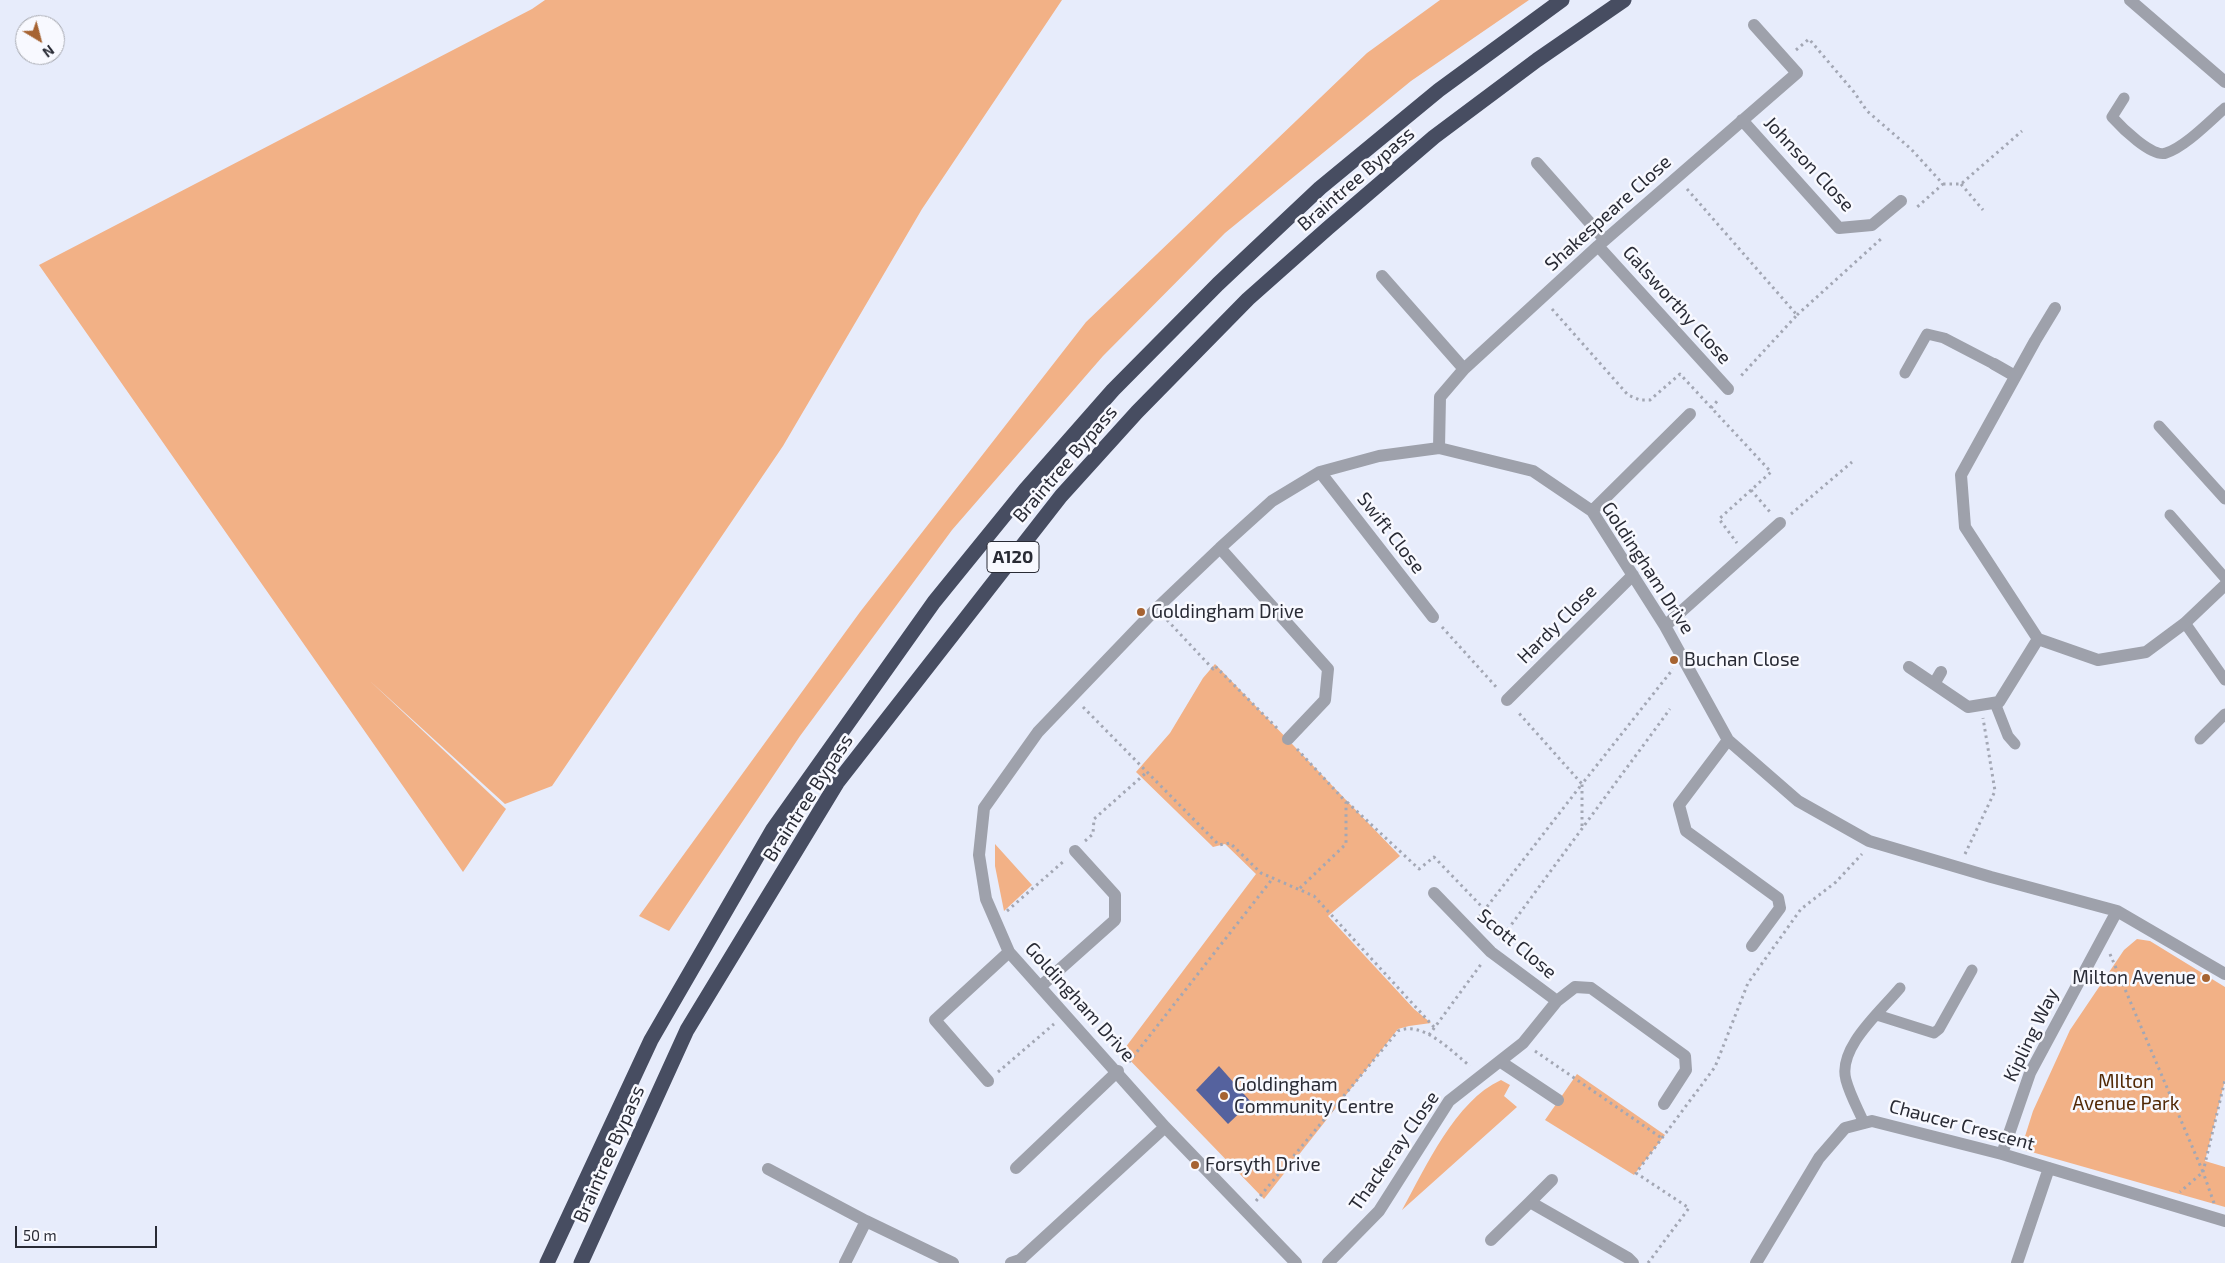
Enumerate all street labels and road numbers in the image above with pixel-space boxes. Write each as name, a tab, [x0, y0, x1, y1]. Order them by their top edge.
street label: Johnson Close	[1759, 112, 1859, 216]
street label: Braintree Bypass	[1293, 122, 1419, 236]
street label: Shakespeare Close	[1540, 150, 1676, 276]
street label: Galsworthy Close	[1618, 241, 1736, 369]
street label: Braintree Bypass	[1008, 401, 1122, 527]
street label: Swift Close	[1352, 488, 1430, 578]
street label: Goldingham Drive	[1597, 498, 1699, 638]
road number: A120	[987, 542, 1039, 572]
street label: Hardy Close	[1513, 580, 1601, 668]
street label: Braintree Bypass	[758, 730, 858, 866]
street label: Scott Close	[1473, 904, 1561, 984]
street label: Goldingham Drive	[1020, 937, 1140, 1067]
street label: Kipling Way	[1999, 984, 2063, 1086]
street label: Braintree Bypass	[569, 1082, 649, 1226]
street label: Thackeray Close	[1344, 1087, 1444, 1215]
street label: Chaucer Crescent	[1887, 1095, 2037, 1155]

